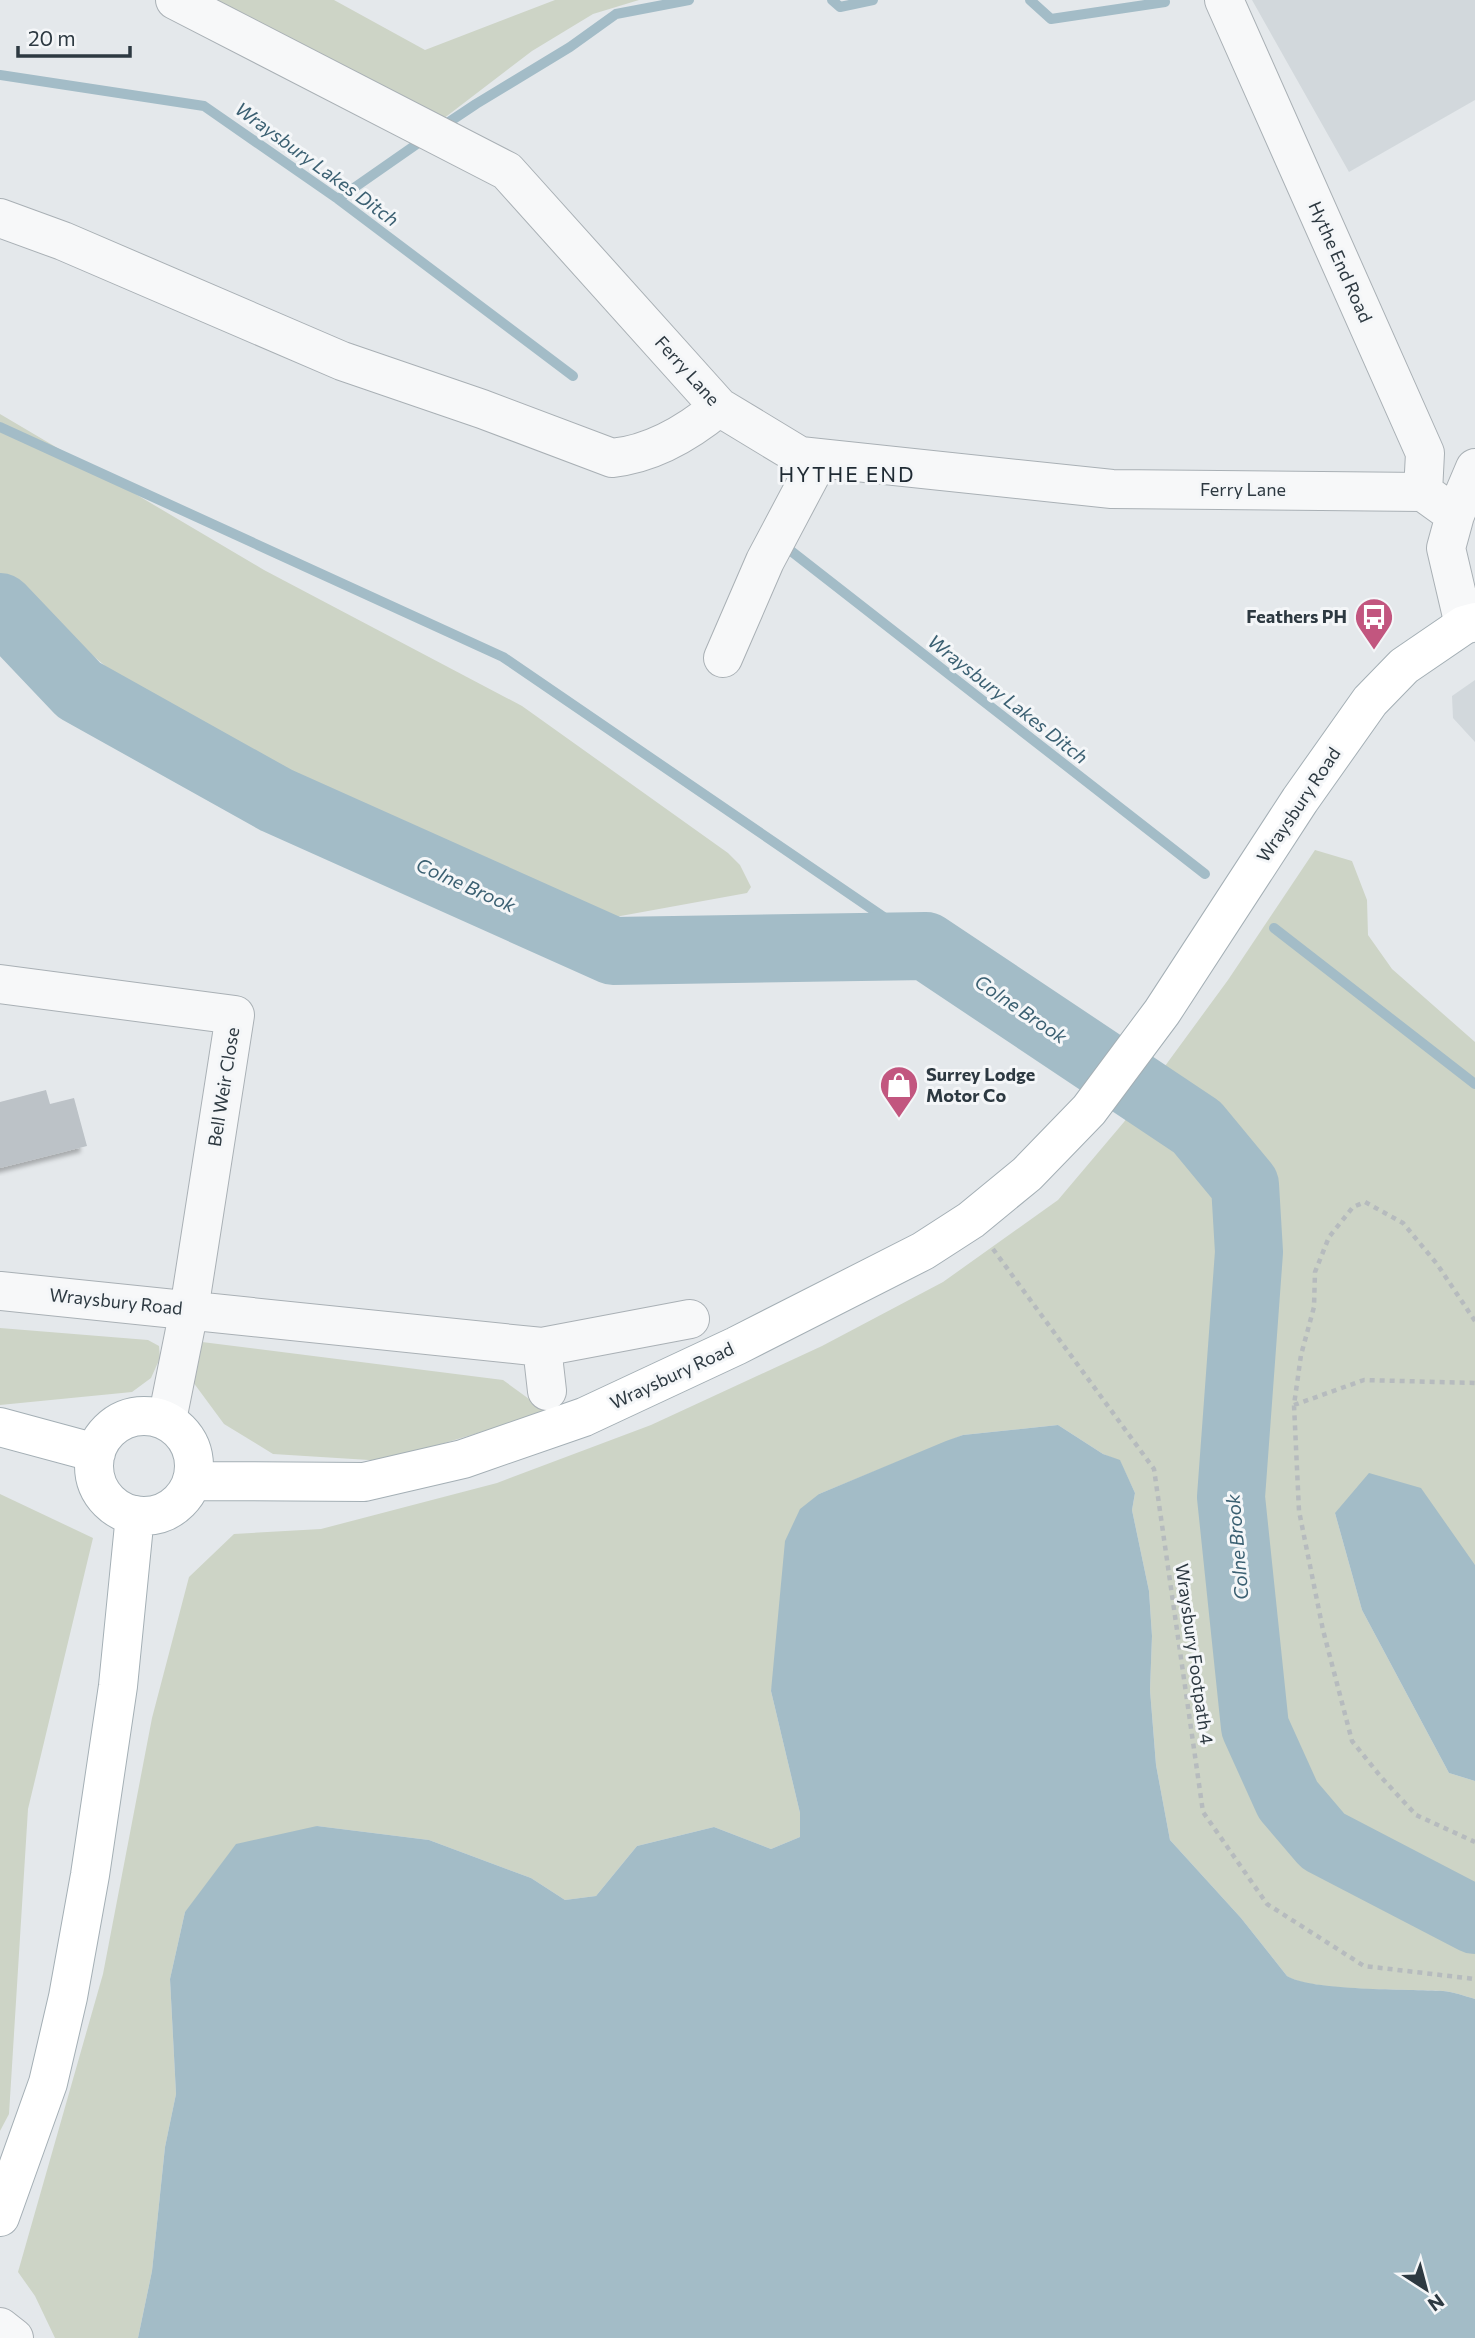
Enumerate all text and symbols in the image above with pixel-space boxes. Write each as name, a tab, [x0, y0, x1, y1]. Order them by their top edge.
scale bar	[18, 14, 130, 58]
text: 20 m	[28, 25, 76, 50]
water label: Wraysbury Lakes Ditch	[231, 97, 404, 231]
street label: Hythe End Road	[1304, 198, 1377, 326]
street label: Ferry Lane	[651, 331, 725, 410]
district label: HYTHE END	[779, 461, 915, 486]
street label: Ferry Lane	[1200, 478, 1286, 500]
bus stop icon: Feathers PH	[1353, 596, 1395, 651]
place label: Feathers PH	[1246, 605, 1347, 627]
water label: Wraysbury Lakes Ditch	[924, 629, 1093, 768]
street label: Wraysbury Road	[1252, 743, 1345, 866]
water label: Colne Brook	[413, 852, 520, 917]
water label: Colne Brook	[971, 969, 1072, 1048]
street label: Bell Weir Close	[203, 1025, 243, 1148]
place label: Surrey Lodge Motor Co	[926, 1063, 1035, 1106]
shop icon: Surrey Lodge Motor Co	[878, 1064, 920, 1119]
street label: Wraysbury Road	[48, 1283, 184, 1319]
street label: Wraysbury Road	[606, 1337, 737, 1413]
water label: Colne Brook	[1220, 1492, 1253, 1601]
street label: Wraysbury Footpath 4	[1171, 1562, 1219, 1746]
north arrow	[1391, 2254, 1461, 2324]
text: N	[1424, 2290, 1449, 2317]

